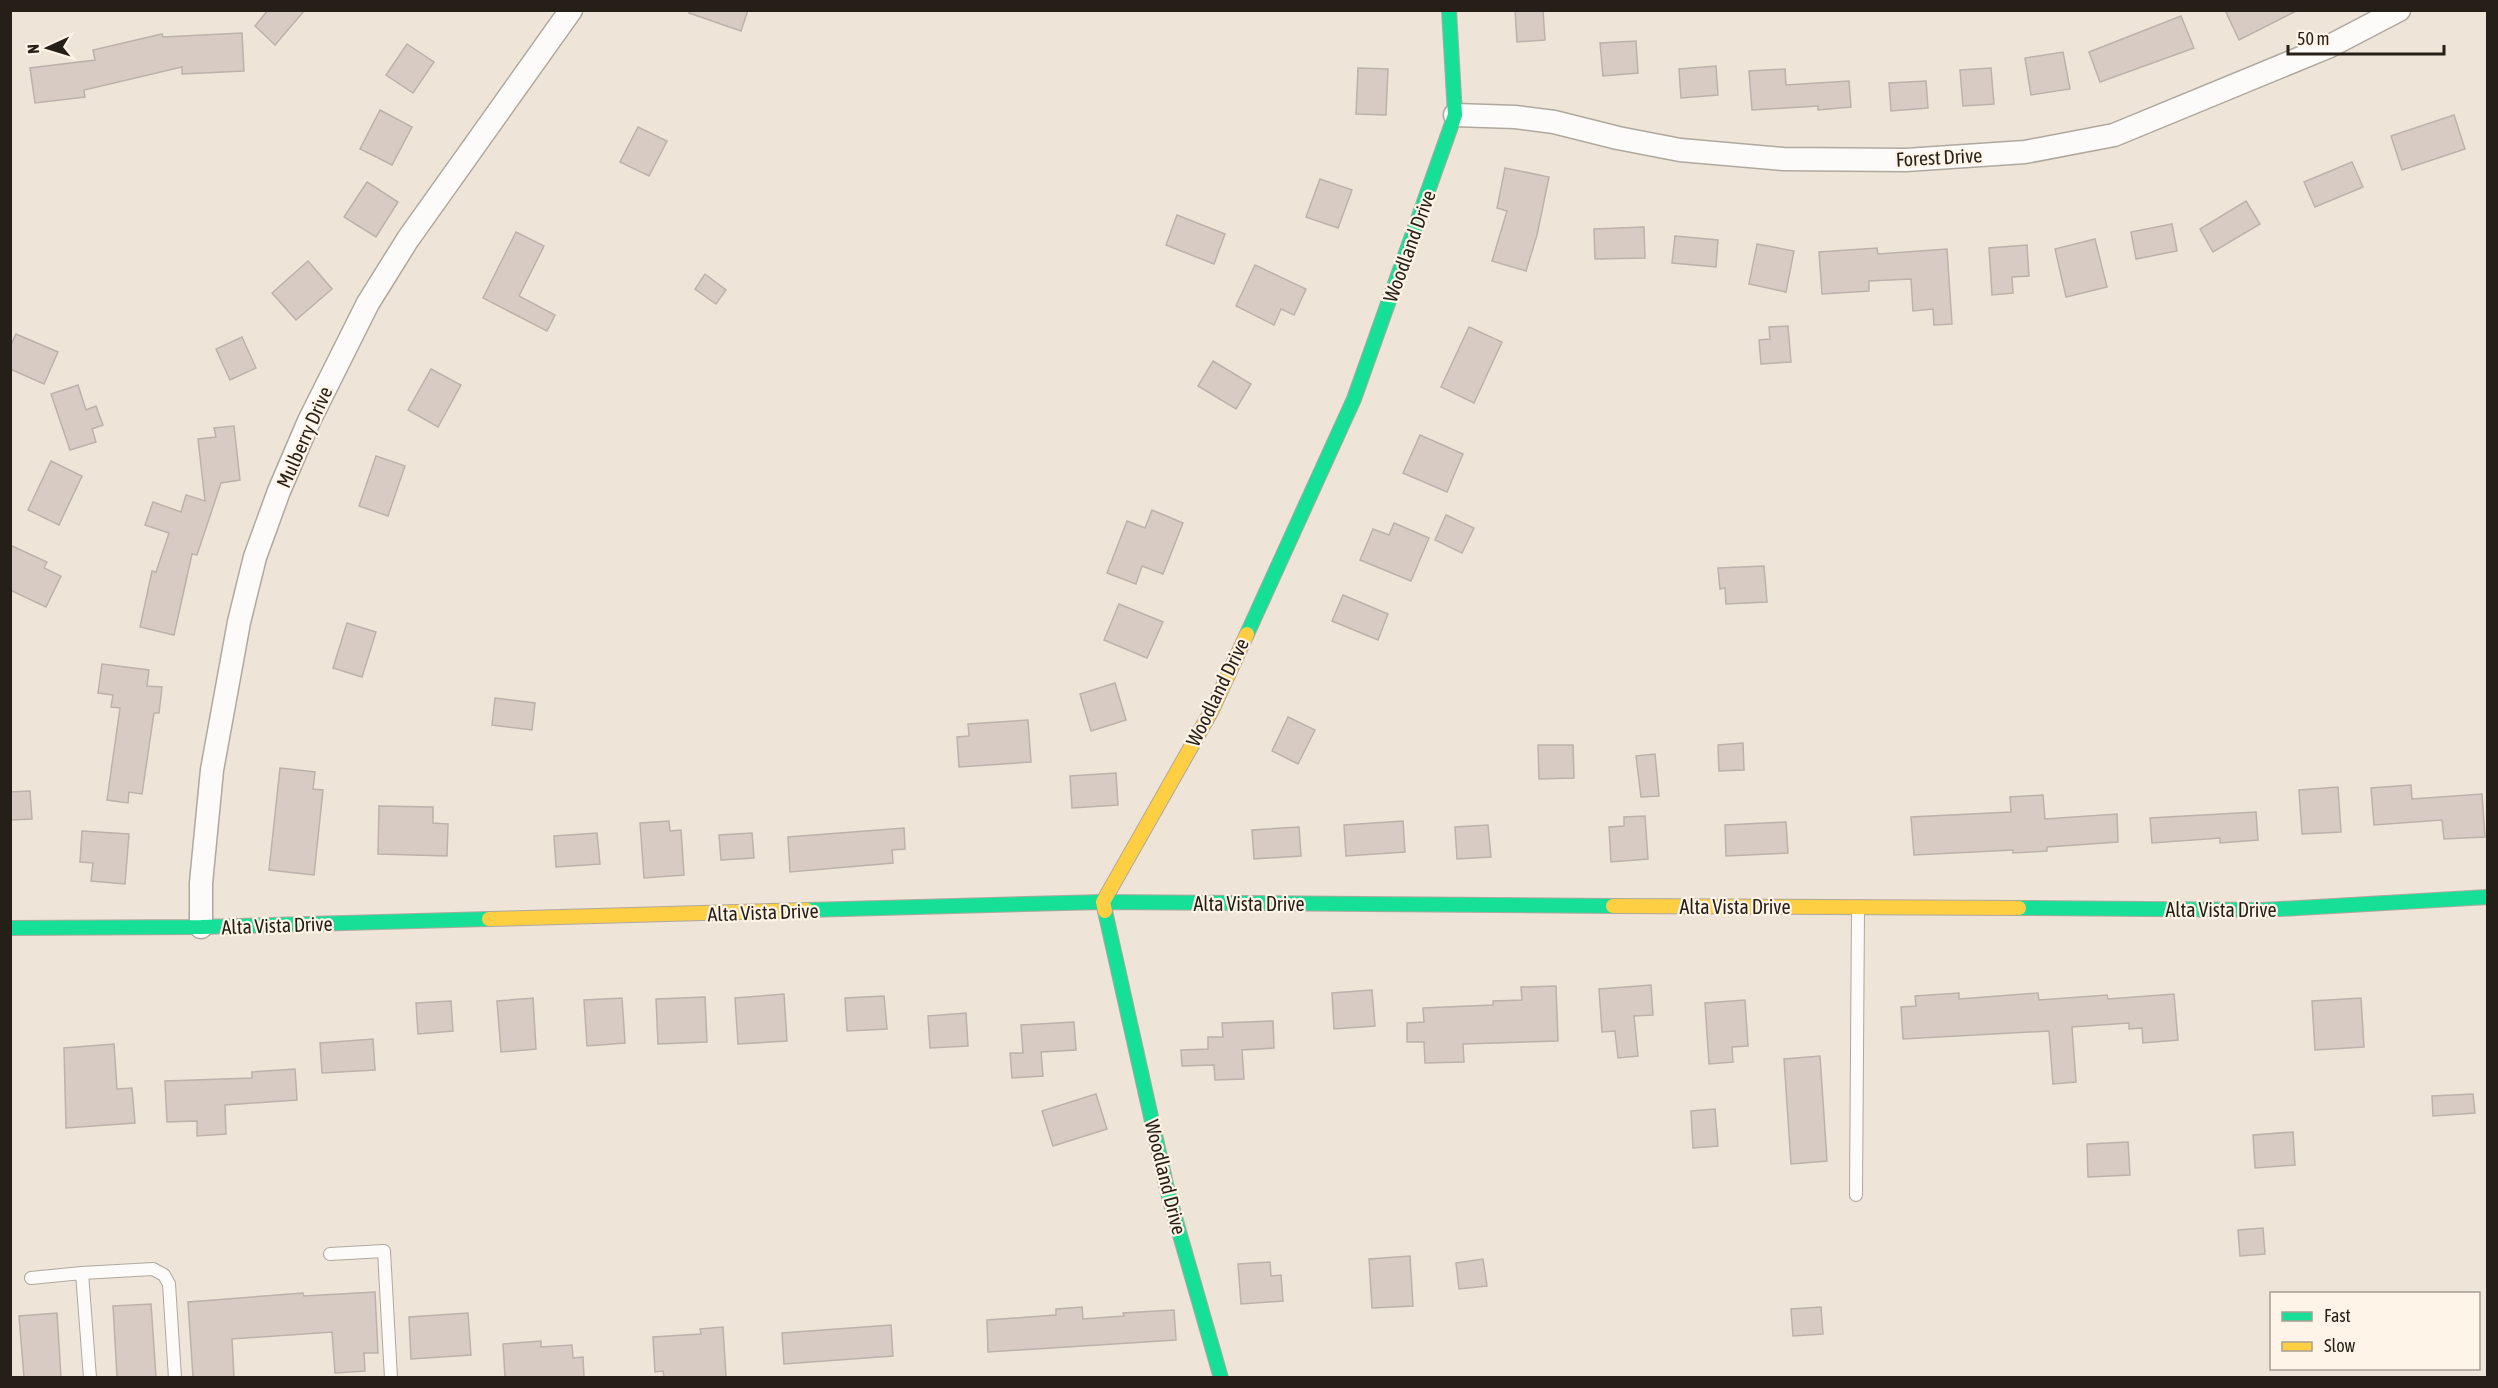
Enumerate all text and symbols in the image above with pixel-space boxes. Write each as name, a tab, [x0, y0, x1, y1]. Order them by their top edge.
north arrow	[18, 18, 78, 78]
scale bar	[2288, 18, 2444, 56]
text: 50 m	[2297, 28, 2329, 49]
text: N	[24, 44, 42, 54]
street label: Forest Drive	[1895, 143, 1983, 171]
street label: Woodland Drive	[1378, 187, 1440, 305]
street label: Mulberry Drive	[271, 383, 337, 491]
street label: Woodland Drive	[1181, 634, 1253, 750]
street label: Alta Vista Drive	[1194, 892, 1304, 915]
street label: Alta Vista Drive	[1680, 895, 1790, 918]
street label: Alta Vista Drive	[2166, 898, 2276, 921]
street label: Alta Vista Drive	[707, 899, 819, 925]
street label: Alta Vista Drive	[221, 912, 333, 938]
street label: Woodland Drive	[1141, 1117, 1191, 1237]
legend	[2270, 1292, 2480, 1370]
text: Fast	[2324, 1305, 2351, 1326]
text: Slow	[2324, 1335, 2355, 1356]

